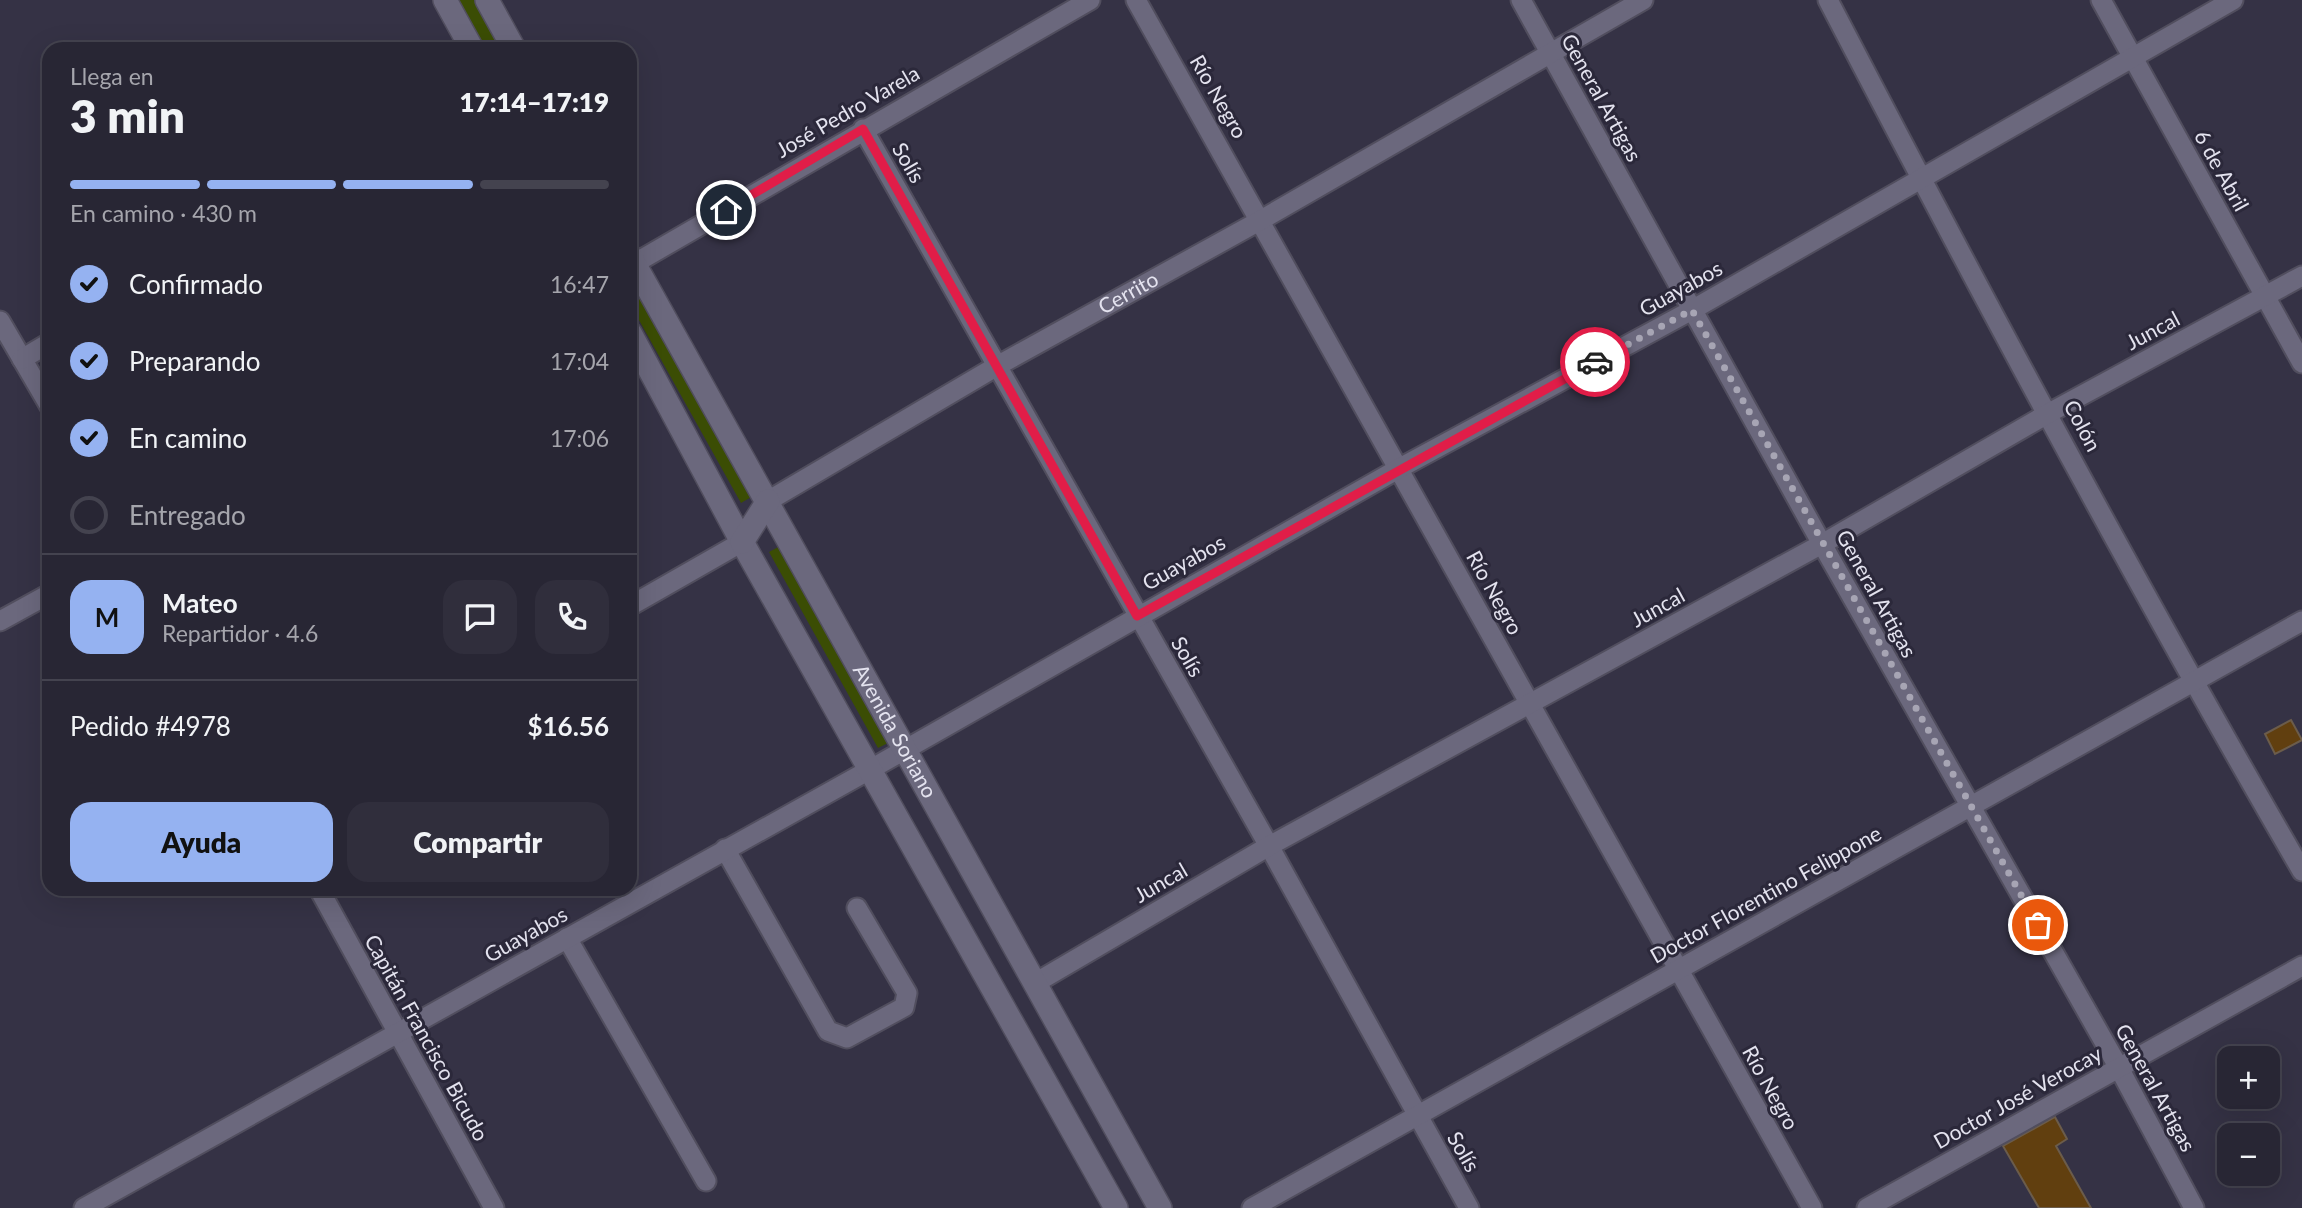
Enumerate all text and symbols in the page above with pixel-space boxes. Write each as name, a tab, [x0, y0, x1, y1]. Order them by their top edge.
street label: General Artigas	[1557, 29, 1648, 165]
street label: Río Negro	[1185, 50, 1253, 142]
street label: José Pedro Varela	[771, 60, 923, 162]
text: Llega en	[70, 62, 154, 90]
text: 17:14–17:19	[459, 86, 609, 118]
text: 3 min	[70, 88, 185, 143]
street label: 6 de Abril	[2190, 125, 2255, 215]
street label: Solís	[888, 138, 931, 187]
pin	[696, 180, 756, 240]
icon: home	[707, 191, 745, 229]
text: En camino · 430 m	[70, 199, 257, 227]
street label: Guayabos	[1634, 255, 1726, 321]
icon: check	[70, 265, 108, 303]
street label: Cerrito	[1093, 265, 1162, 319]
text: Confirmado	[129, 268, 263, 300]
text: 16:47	[550, 270, 609, 298]
street label: Juncal	[2121, 305, 2184, 354]
courier	[1560, 327, 1630, 397]
icon: check	[70, 342, 108, 380]
icon: car	[1576, 343, 1614, 381]
text: Preparando	[129, 345, 261, 377]
text: 17:04	[550, 347, 609, 375]
street label: Colón	[2060, 395, 2107, 455]
icon: check	[70, 419, 108, 457]
text: En camino	[129, 422, 247, 454]
text: 17:06	[550, 424, 609, 452]
text: Entregado	[129, 499, 246, 531]
street label: General Artigas	[1832, 525, 1923, 661]
street label: Guayabos	[1137, 529, 1229, 595]
street label: Río Negro	[1462, 546, 1529, 639]
button: chat	[443, 580, 517, 654]
button: phone	[535, 580, 609, 654]
street label: Juncal	[1626, 582, 1688, 632]
text: Mateo	[162, 587, 238, 619]
text: M	[95, 601, 119, 633]
text: Repartidor · 4.6	[162, 619, 318, 647]
street label: Solís	[1167, 632, 1210, 681]
street label: Avenida Soriano	[849, 659, 943, 802]
text: Pedido #4978	[70, 710, 231, 742]
text: $16.56	[527, 710, 609, 742]
button: Ayuda	[70, 802, 333, 882]
button: Compartir	[347, 802, 609, 882]
street label: Doctor Florentino Felippone	[1645, 820, 1885, 968]
street label: Juncal	[1129, 857, 1191, 907]
pin	[2008, 895, 2068, 955]
street label: Guayabos	[479, 901, 571, 967]
icon: bag	[2019, 906, 2057, 944]
street label: Capitán Francisco Bicudo	[360, 930, 495, 1145]
street label: General Artigas	[2111, 1019, 2202, 1155]
street label: Doctor José Verocay	[1929, 1040, 2106, 1153]
street label: Río Negro	[1738, 1041, 1805, 1134]
map controls	[2217, 1046, 2280, 1186]
button: +	[2217, 1046, 2280, 1109]
button: −	[2217, 1123, 2280, 1186]
street label: Solís	[1443, 1127, 1486, 1176]

